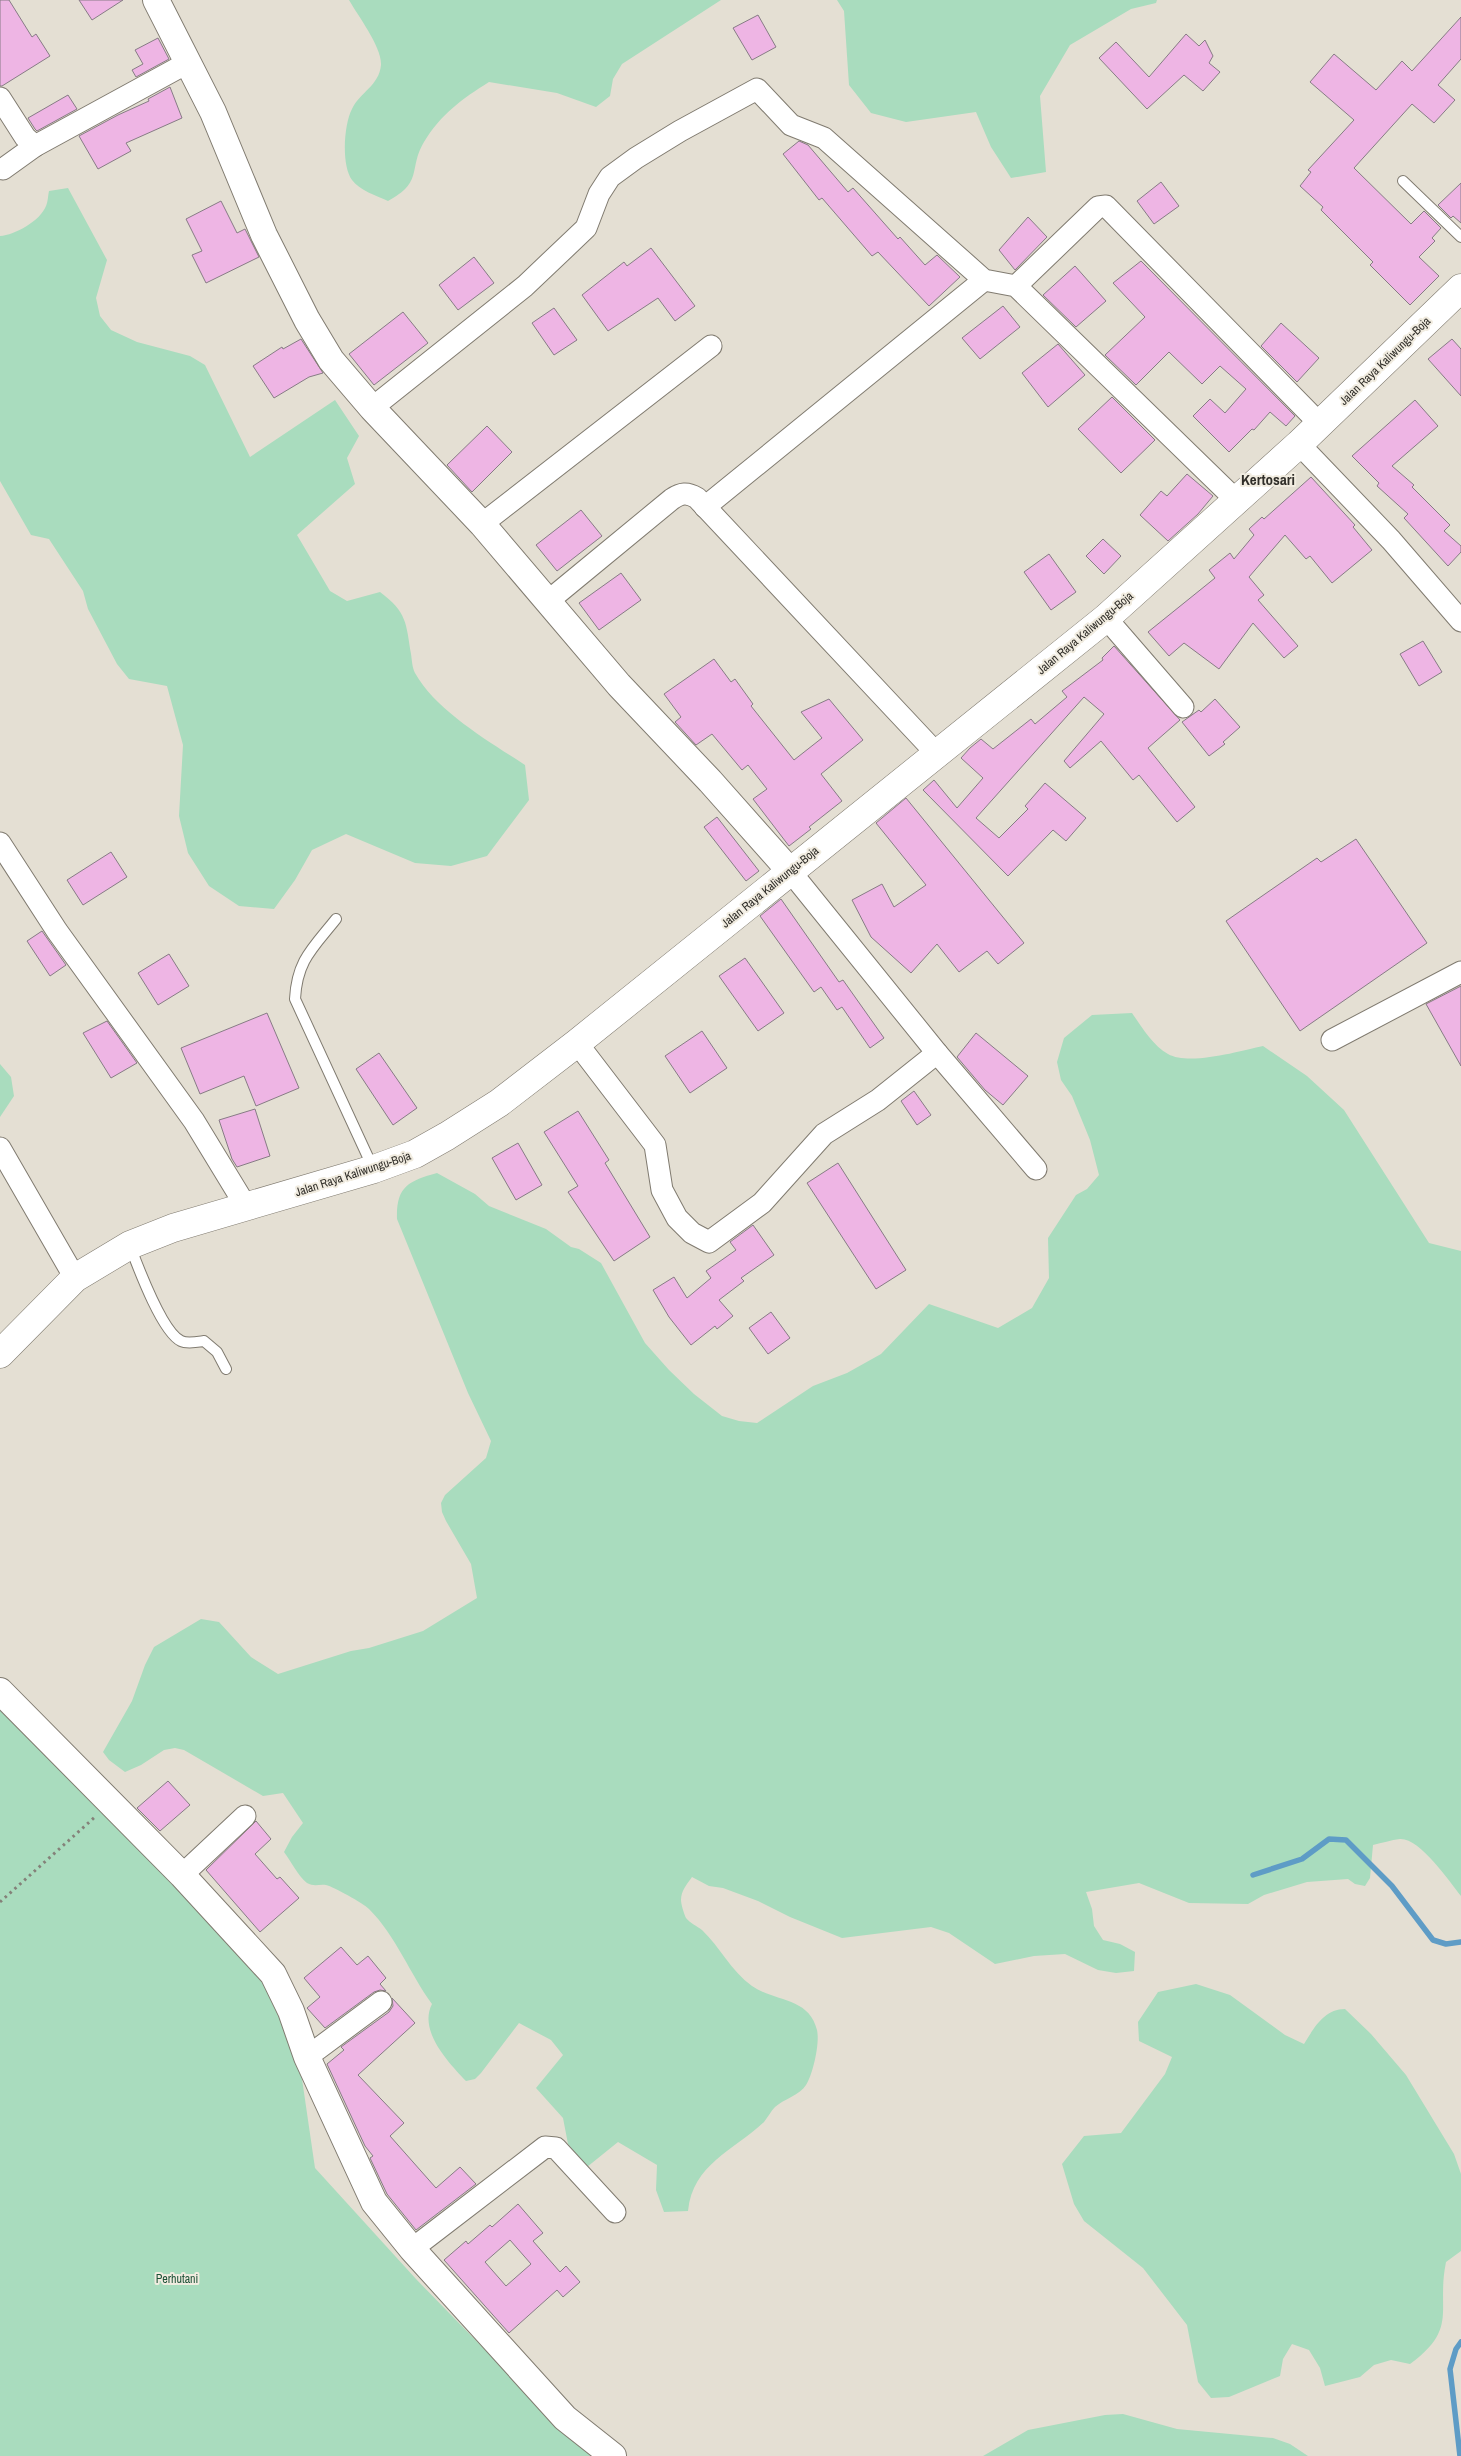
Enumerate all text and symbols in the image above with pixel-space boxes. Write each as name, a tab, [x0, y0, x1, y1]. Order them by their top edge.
street label: Jalan Raya Kaliwungu-Boja	[1336, 313, 1434, 409]
district label: Kertosari	[1241, 469, 1295, 490]
street label: Jalan Raya Kaliwungu-Boja	[1034, 588, 1137, 678]
street label: Jalan Raya Kaliwungu-Boja	[718, 842, 822, 931]
street label: Jalan Raya Kaliwungu-Boja	[293, 1148, 413, 1200]
park label: Perhutani	[156, 2271, 198, 2287]

